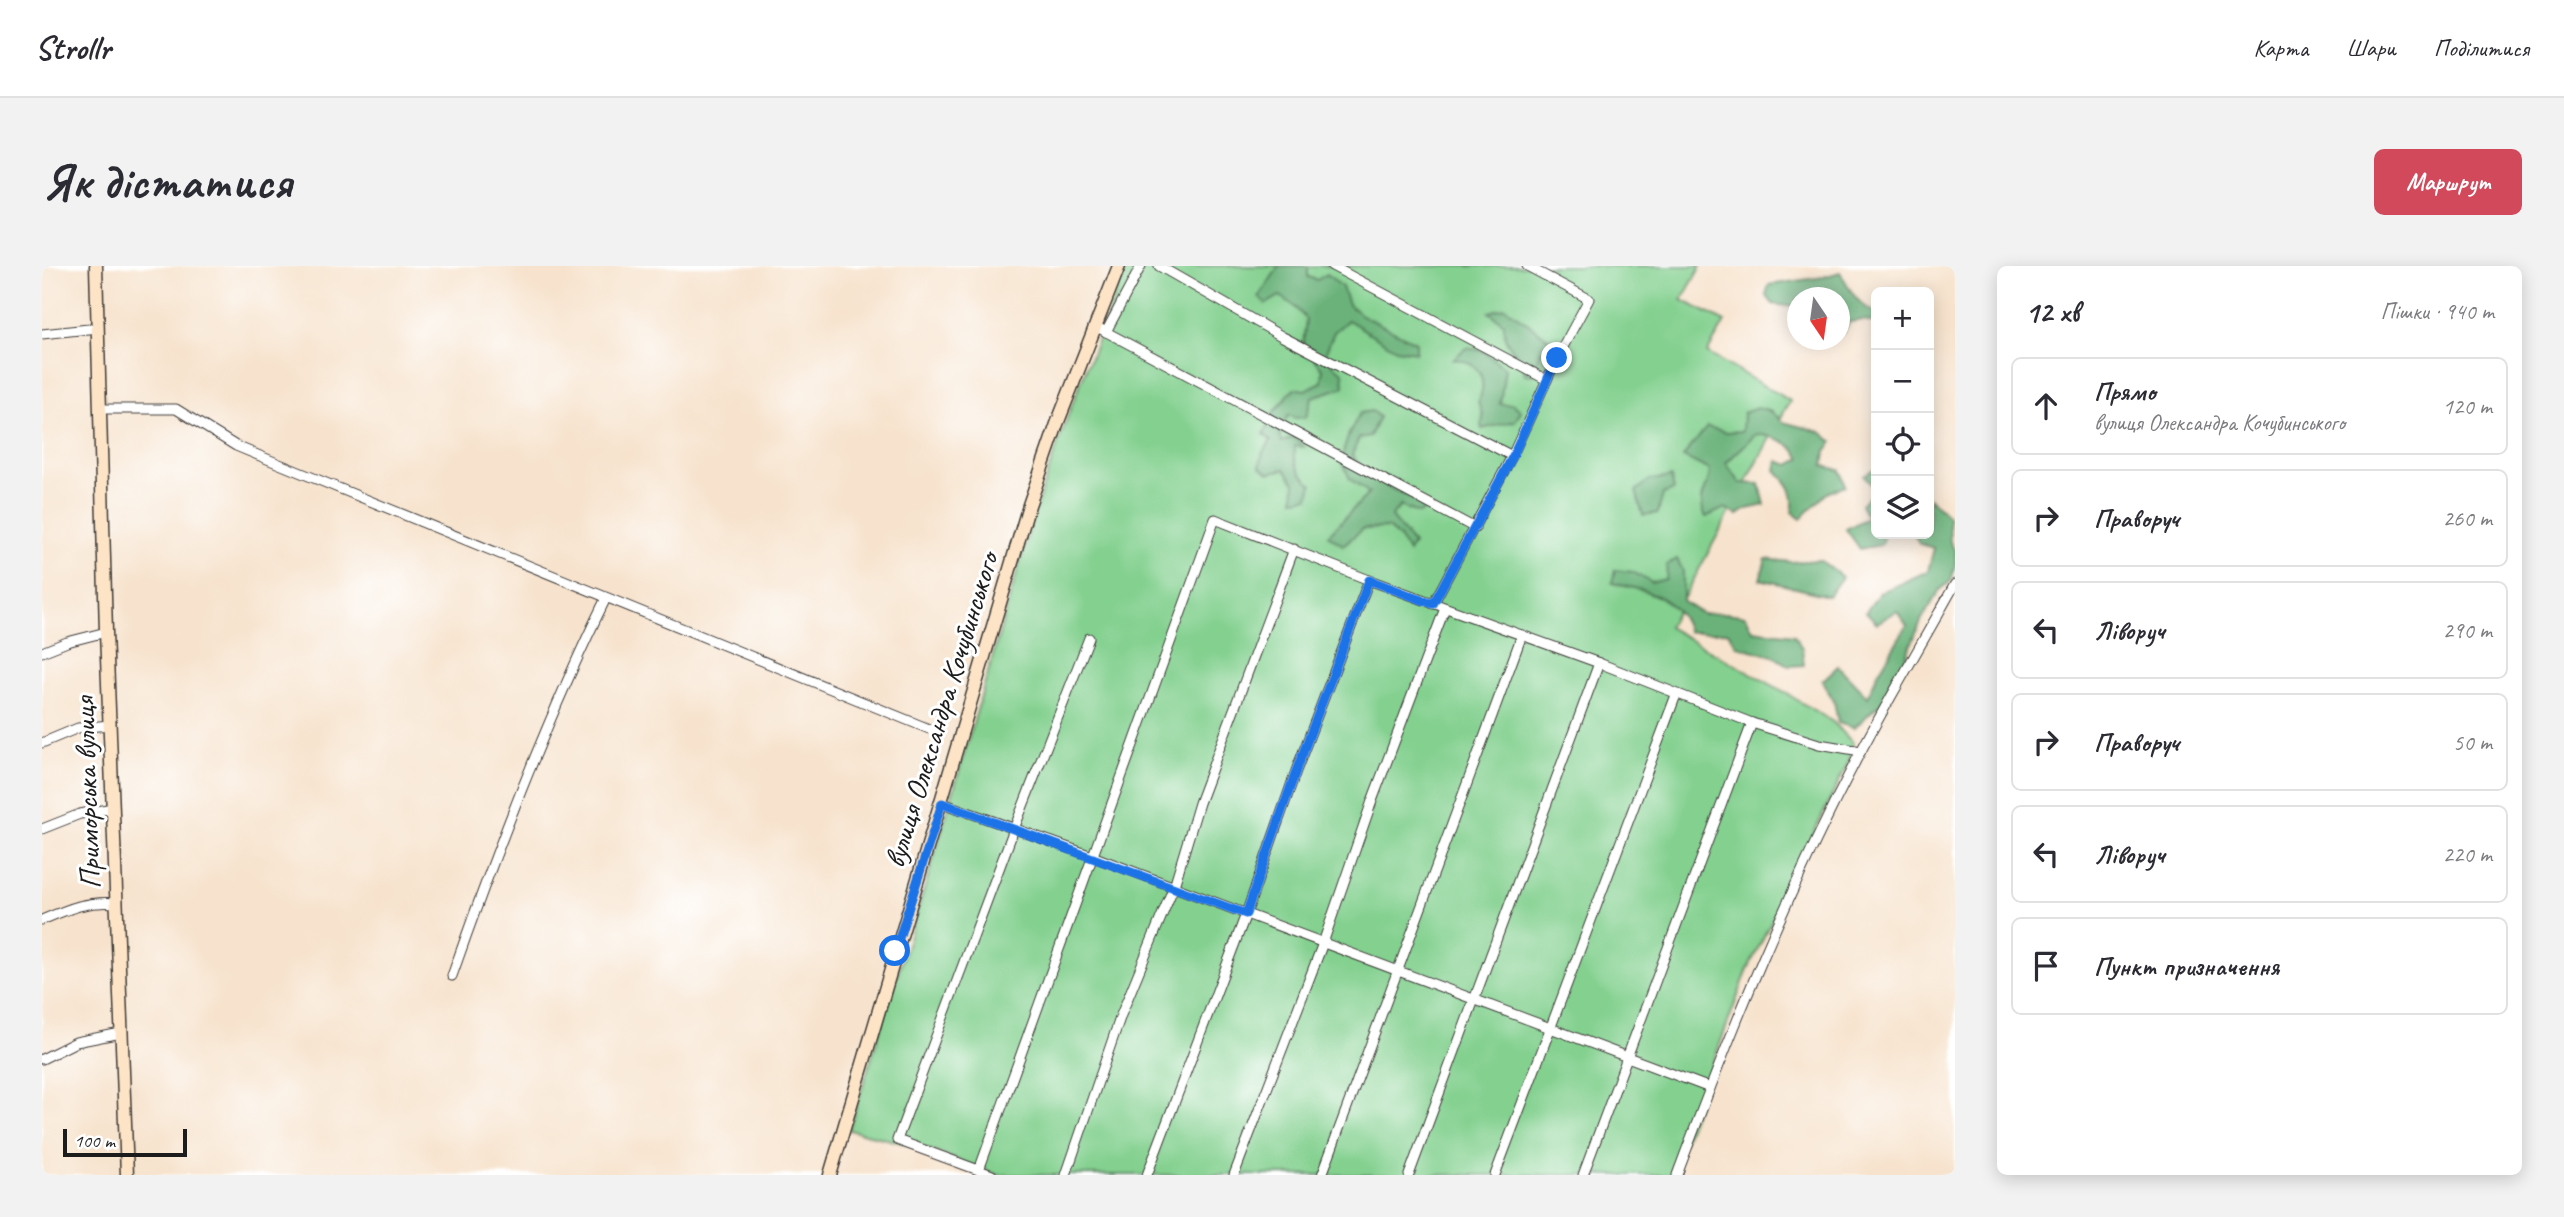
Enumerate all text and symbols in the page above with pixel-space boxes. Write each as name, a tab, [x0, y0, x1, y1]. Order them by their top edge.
text: Strollr	[35, 27, 110, 69]
text: Карта	[2253, 33, 2308, 63]
text: Шари	[2346, 33, 2396, 63]
text: Поділитися	[2434, 33, 2529, 63]
button: Маршрут	[2374, 149, 2522, 215]
text: Як дістатися	[42, 151, 292, 213]
north arrow	[1787, 287, 1850, 350]
map controls	[1871, 287, 1934, 539]
button: +	[1871, 287, 1934, 350]
text: 12 хв	[2025, 293, 2079, 331]
text: Пішки · 940 m	[2380, 297, 2494, 326]
route end	[1541, 342, 1572, 373]
button: −	[1871, 350, 1934, 413]
text: Прямо	[2094, 375, 2156, 408]
icon: ahead	[2027, 387, 2065, 425]
text: 120 m	[2443, 392, 2492, 421]
text: вулиця Олександра Кочубинського	[2094, 408, 2345, 437]
button: locate	[1871, 413, 1934, 476]
button: layers	[1871, 476, 1934, 539]
icon: right	[2027, 499, 2065, 537]
text: Праворуч	[2094, 502, 2179, 535]
text: 260 m	[2443, 504, 2492, 533]
street label: вулиця Олександра Кочубинського	[875, 545, 1008, 872]
icon: left	[2027, 611, 2065, 649]
text: Ліворуч	[2094, 614, 2165, 647]
text: 290 m	[2443, 616, 2492, 645]
street label: Приморська вулиця	[65, 693, 109, 890]
icon: right	[2027, 723, 2065, 761]
text: Праворуч	[2094, 726, 2179, 759]
text: 50 m	[2453, 728, 2492, 757]
icon: left	[2027, 835, 2065, 873]
text: Ліворуч	[2094, 838, 2165, 871]
text: 220 m	[2443, 840, 2492, 869]
route start	[879, 935, 910, 966]
icon: arrive	[2027, 947, 2065, 985]
text: Пункт призначення	[2094, 950, 2279, 983]
scale bar	[63, 1126, 187, 1158]
text: 100 m	[74, 1129, 115, 1153]

